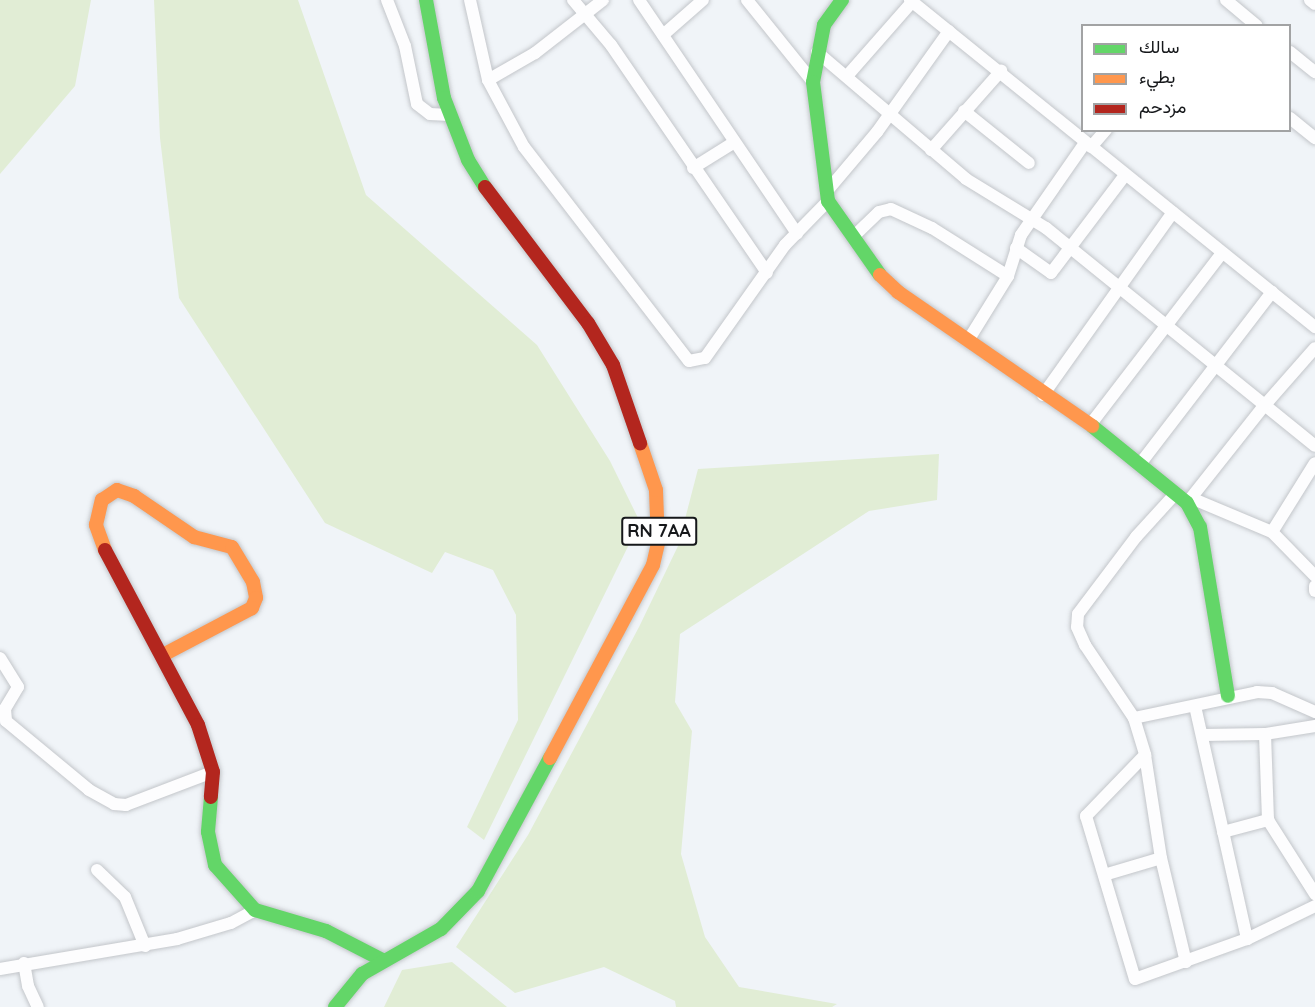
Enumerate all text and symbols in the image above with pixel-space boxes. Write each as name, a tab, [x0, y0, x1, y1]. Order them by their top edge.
legend	[1081, 24, 1291, 132]
text: سالك	[1139, 35, 1179, 58]
text: بطيء	[1139, 65, 1175, 88]
text: مزدحم	[1139, 95, 1186, 118]
road number: RN 7AA	[620, 516, 698, 546]

